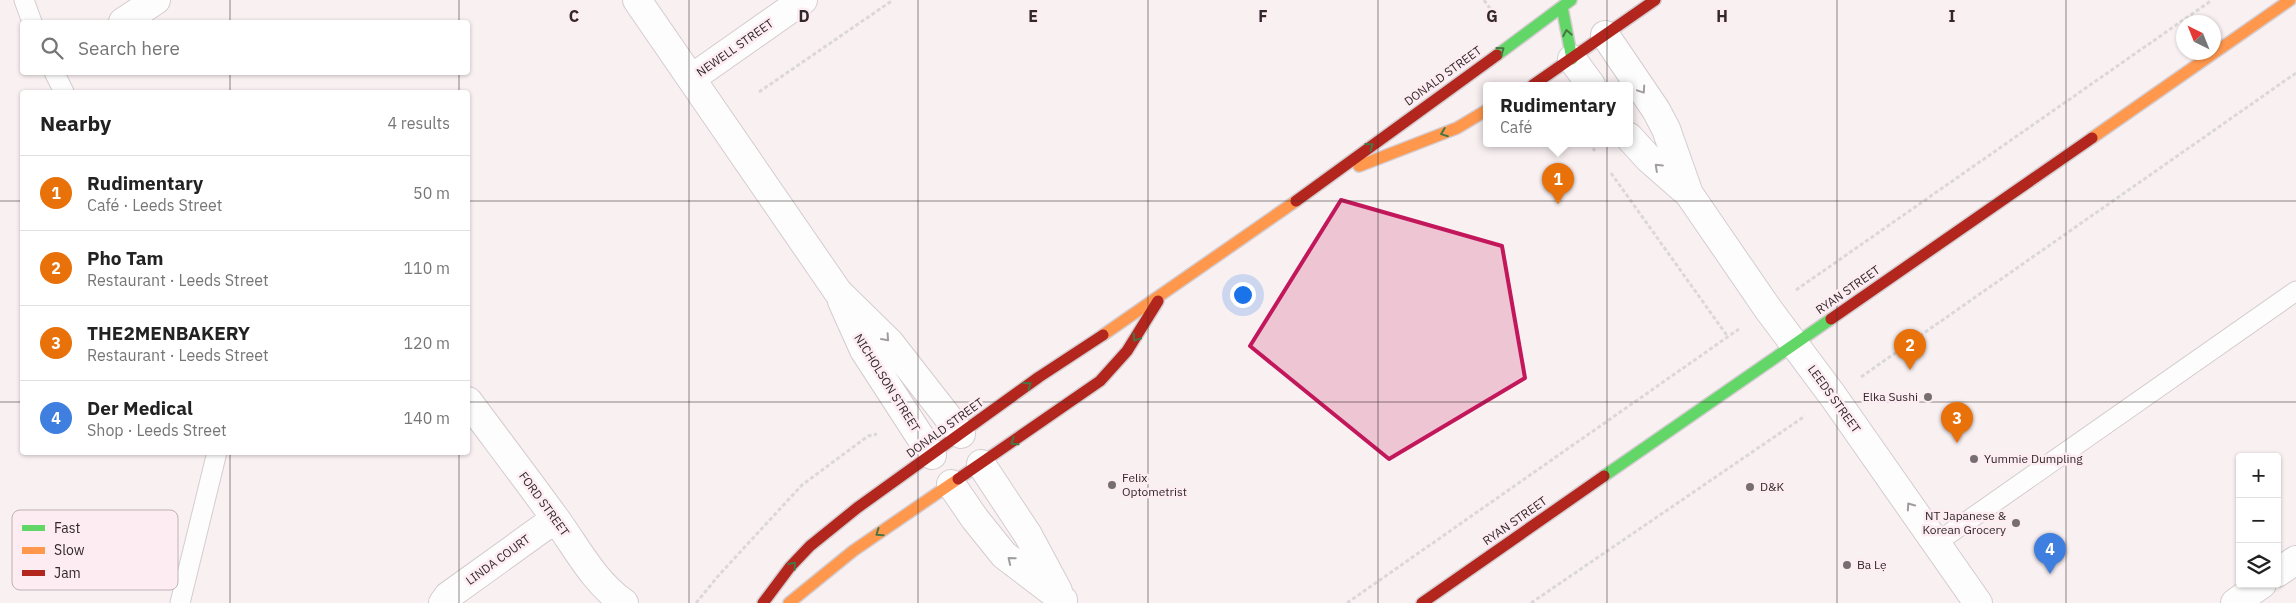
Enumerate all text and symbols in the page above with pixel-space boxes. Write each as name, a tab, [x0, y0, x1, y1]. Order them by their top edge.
text: C	[569, 6, 579, 26]
text: D	[798, 6, 810, 26]
text: E	[1028, 6, 1038, 26]
text: F	[1258, 6, 1268, 26]
text: G	[1486, 6, 1498, 26]
text: H	[1716, 6, 1728, 26]
text: I	[1949, 6, 1956, 26]
street label: NEWELL STREET	[693, 15, 776, 80]
north arrow	[2176, 15, 2221, 60]
search box	[20, 20, 470, 75]
one-way arrow	[1562, 28, 1572, 37]
icon: search	[38, 34, 66, 62]
text: Search here	[78, 36, 180, 60]
street label: DONALD STREET	[1401, 42, 1484, 109]
one-way arrow	[1495, 47, 1504, 55]
popup	[1483, 82, 1633, 147]
one-way arrow	[1636, 84, 1645, 94]
text: Rudimentary	[1500, 93, 1616, 117]
text: Nearby	[40, 109, 111, 137]
text: 4 results	[387, 113, 450, 133]
text: Café	[1500, 117, 1532, 137]
one-way arrow	[1440, 127, 1449, 137]
one-way arrow	[1364, 143, 1374, 152]
pin: 1	[1542, 163, 1574, 204]
one-way arrow	[1655, 164, 1664, 173]
text: Rudimentary	[87, 171, 203, 195]
text: 1	[51, 183, 61, 203]
text: 50 m	[413, 183, 450, 203]
text: Café · Leeds Street	[87, 195, 222, 215]
text: Pho Tam	[87, 246, 164, 270]
text: 2	[51, 258, 61, 278]
text: 110 m	[403, 258, 450, 278]
street label: RYAN STREET	[1813, 262, 1883, 317]
text: Restaurant · Leeds Street	[87, 270, 269, 290]
your location	[1230, 282, 1256, 308]
text: THE2MENBAKERY	[87, 321, 250, 345]
pin: 2	[1894, 329, 1926, 370]
street label: NICHOLSON STREET	[851, 331, 924, 435]
one-way arrow	[1133, 332, 1143, 341]
text: 3	[51, 333, 61, 353]
text: 120 m	[403, 333, 450, 353]
one-way arrow	[880, 333, 889, 342]
text: Restaurant · Leeds Street	[87, 345, 269, 365]
street label: LEEDS STREET	[1805, 362, 1864, 436]
one-way arrow	[1022, 382, 1032, 391]
place label: Elka Sushi	[1863, 389, 1918, 404]
marker: Elka Sushi	[1922, 391, 1934, 403]
street label: DONALD STREET	[903, 394, 986, 461]
text: Der Medical	[87, 396, 193, 420]
pin: 3	[1941, 402, 1973, 443]
text: 4	[51, 408, 61, 428]
text: 140 m	[403, 408, 450, 428]
text: Shop · Leeds Street	[87, 420, 227, 440]
one-way arrow	[1010, 436, 1019, 445]
place label: Yummie Dumpling	[1984, 451, 2083, 466]
marker: Yummie Dumpling	[1968, 453, 1980, 465]
map controls	[2236, 453, 2281, 588]
button: +	[2236, 453, 2281, 498]
street label: FORD STREET	[516, 469, 573, 539]
place label: Felix Optometrist	[1122, 470, 1187, 499]
marker: Felix Optometrist	[1106, 479, 1118, 491]
place label: D&K	[1760, 479, 1784, 494]
marker: D&K	[1744, 481, 1756, 493]
street label: RYAN STREET	[1480, 493, 1550, 548]
button: −	[2236, 498, 2281, 543]
one-way arrow	[1907, 502, 1916, 512]
place label: NT Japanese & Korean Grocery	[1923, 508, 2007, 537]
legend	[12, 510, 178, 590]
marker: NT Japanese & Korean Grocery	[2010, 517, 2022, 529]
text: Fast	[54, 519, 80, 537]
one-way arrow	[875, 527, 885, 536]
street label: LINDA COURT	[463, 531, 533, 588]
pin: 4	[2034, 533, 2066, 574]
text: Slow	[54, 541, 85, 559]
button: layers	[2236, 543, 2281, 588]
one-way arrow	[1007, 556, 1016, 565]
place label: Ba Lẹ	[1857, 557, 1887, 572]
marker: Ba Lẹ	[1841, 559, 1853, 571]
one-way arrow	[787, 561, 796, 570]
text: Jam	[54, 564, 81, 582]

